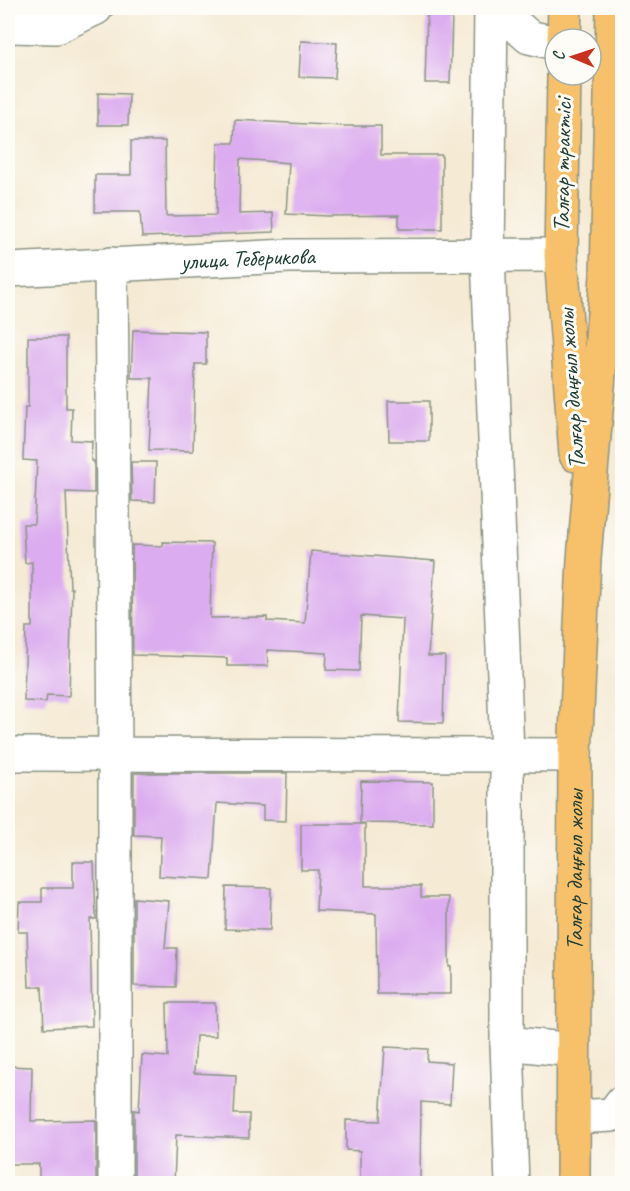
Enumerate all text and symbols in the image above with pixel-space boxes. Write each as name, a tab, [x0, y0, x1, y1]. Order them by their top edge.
north arrow	[543, 27, 603, 87]
text: С	[549, 50, 569, 61]
street label: Талғар трактісі	[546, 95, 578, 232]
street label: улица Теберикова	[178, 241, 316, 276]
street label: Талғар даңғыл жолы	[550, 305, 592, 470]
street label: Талғар даңғыл жолы	[559, 787, 590, 950]

